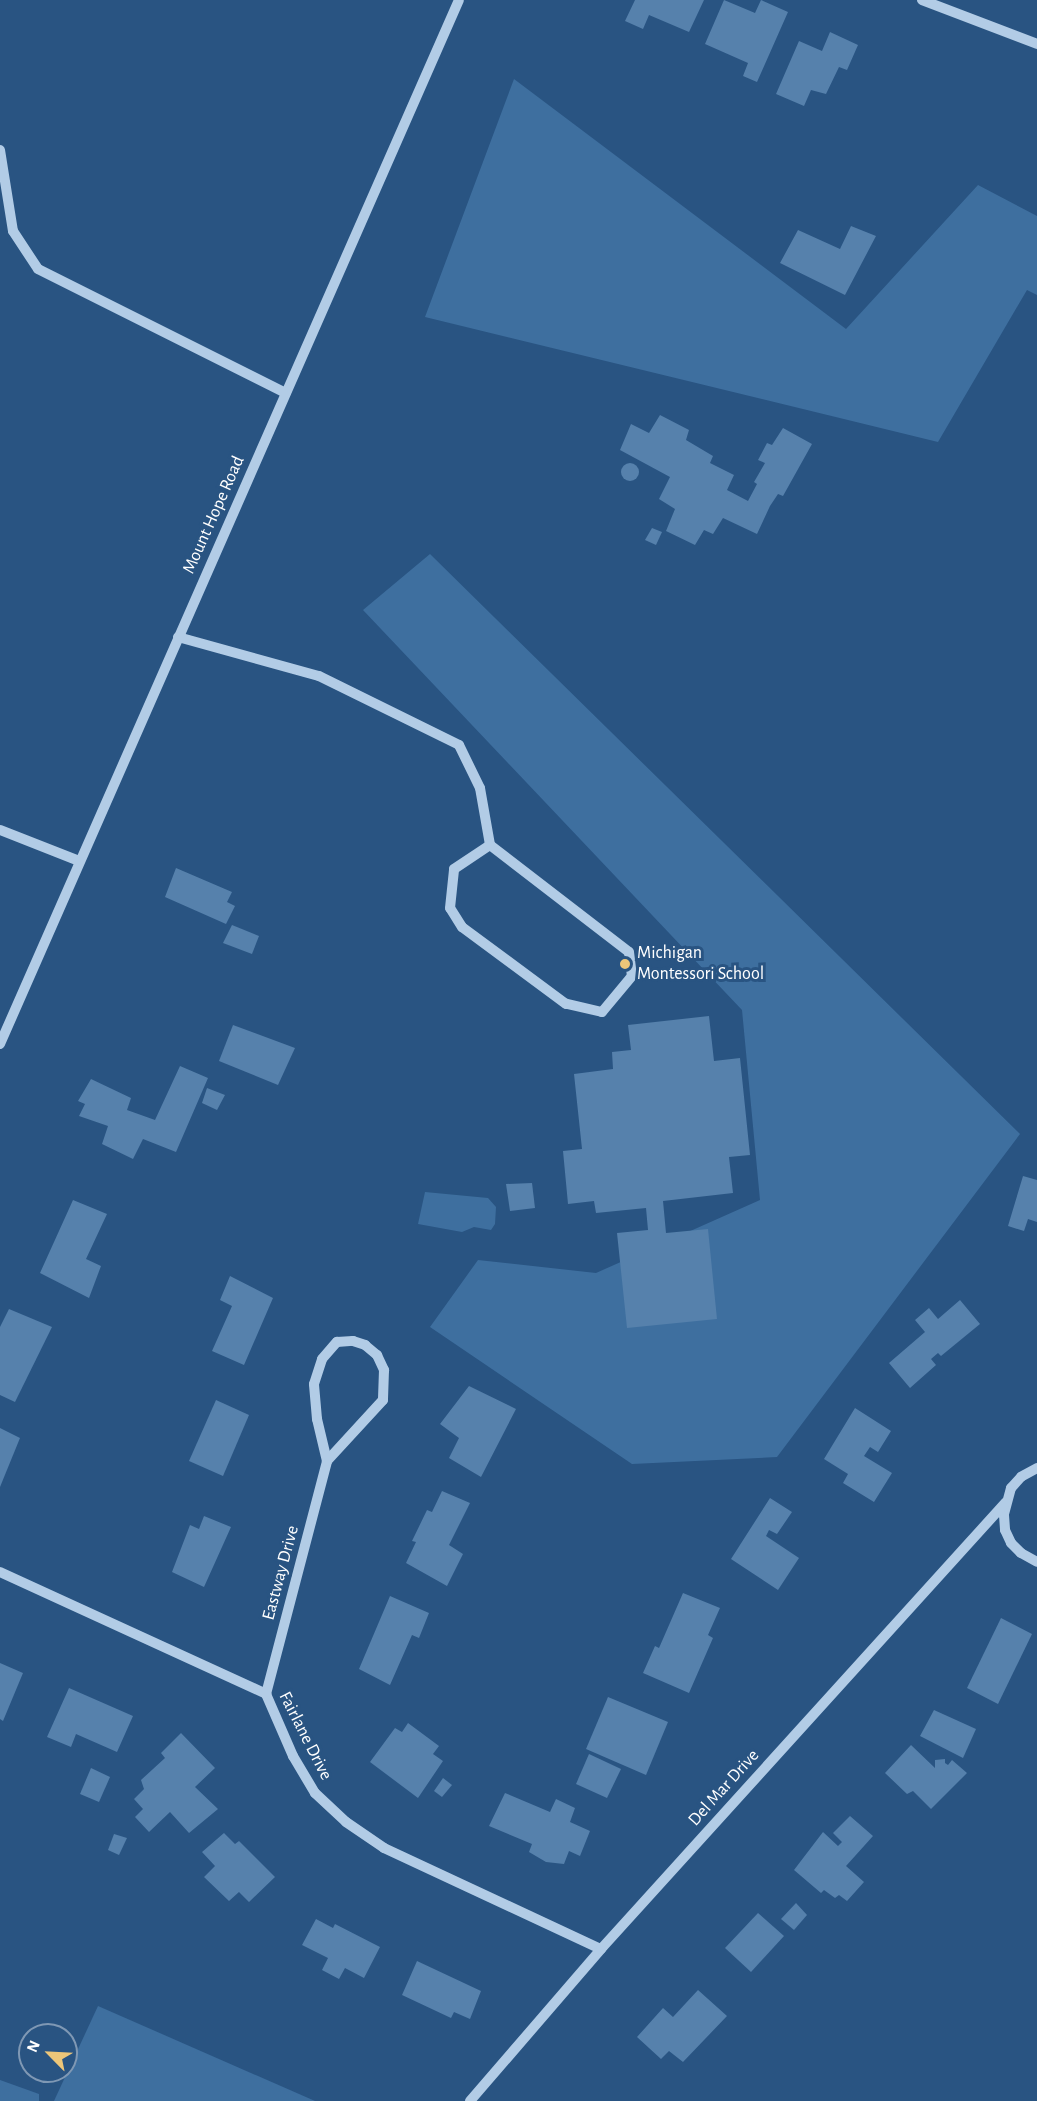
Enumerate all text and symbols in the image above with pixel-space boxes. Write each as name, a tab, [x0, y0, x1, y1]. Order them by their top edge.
street label: Mount Hope Road	[178, 453, 250, 577]
place label: Michigan Montessori School	[637, 943, 764, 986]
marker: Michigan Montessori School	[618, 957, 632, 971]
street label: Eastway Drive	[258, 1523, 304, 1623]
street label: Fairlane Drive	[274, 1688, 336, 1784]
street label: Del Mar Drive	[684, 1745, 764, 1831]
north arrow	[18, 2023, 78, 2083]
text: N	[24, 2038, 43, 2055]

